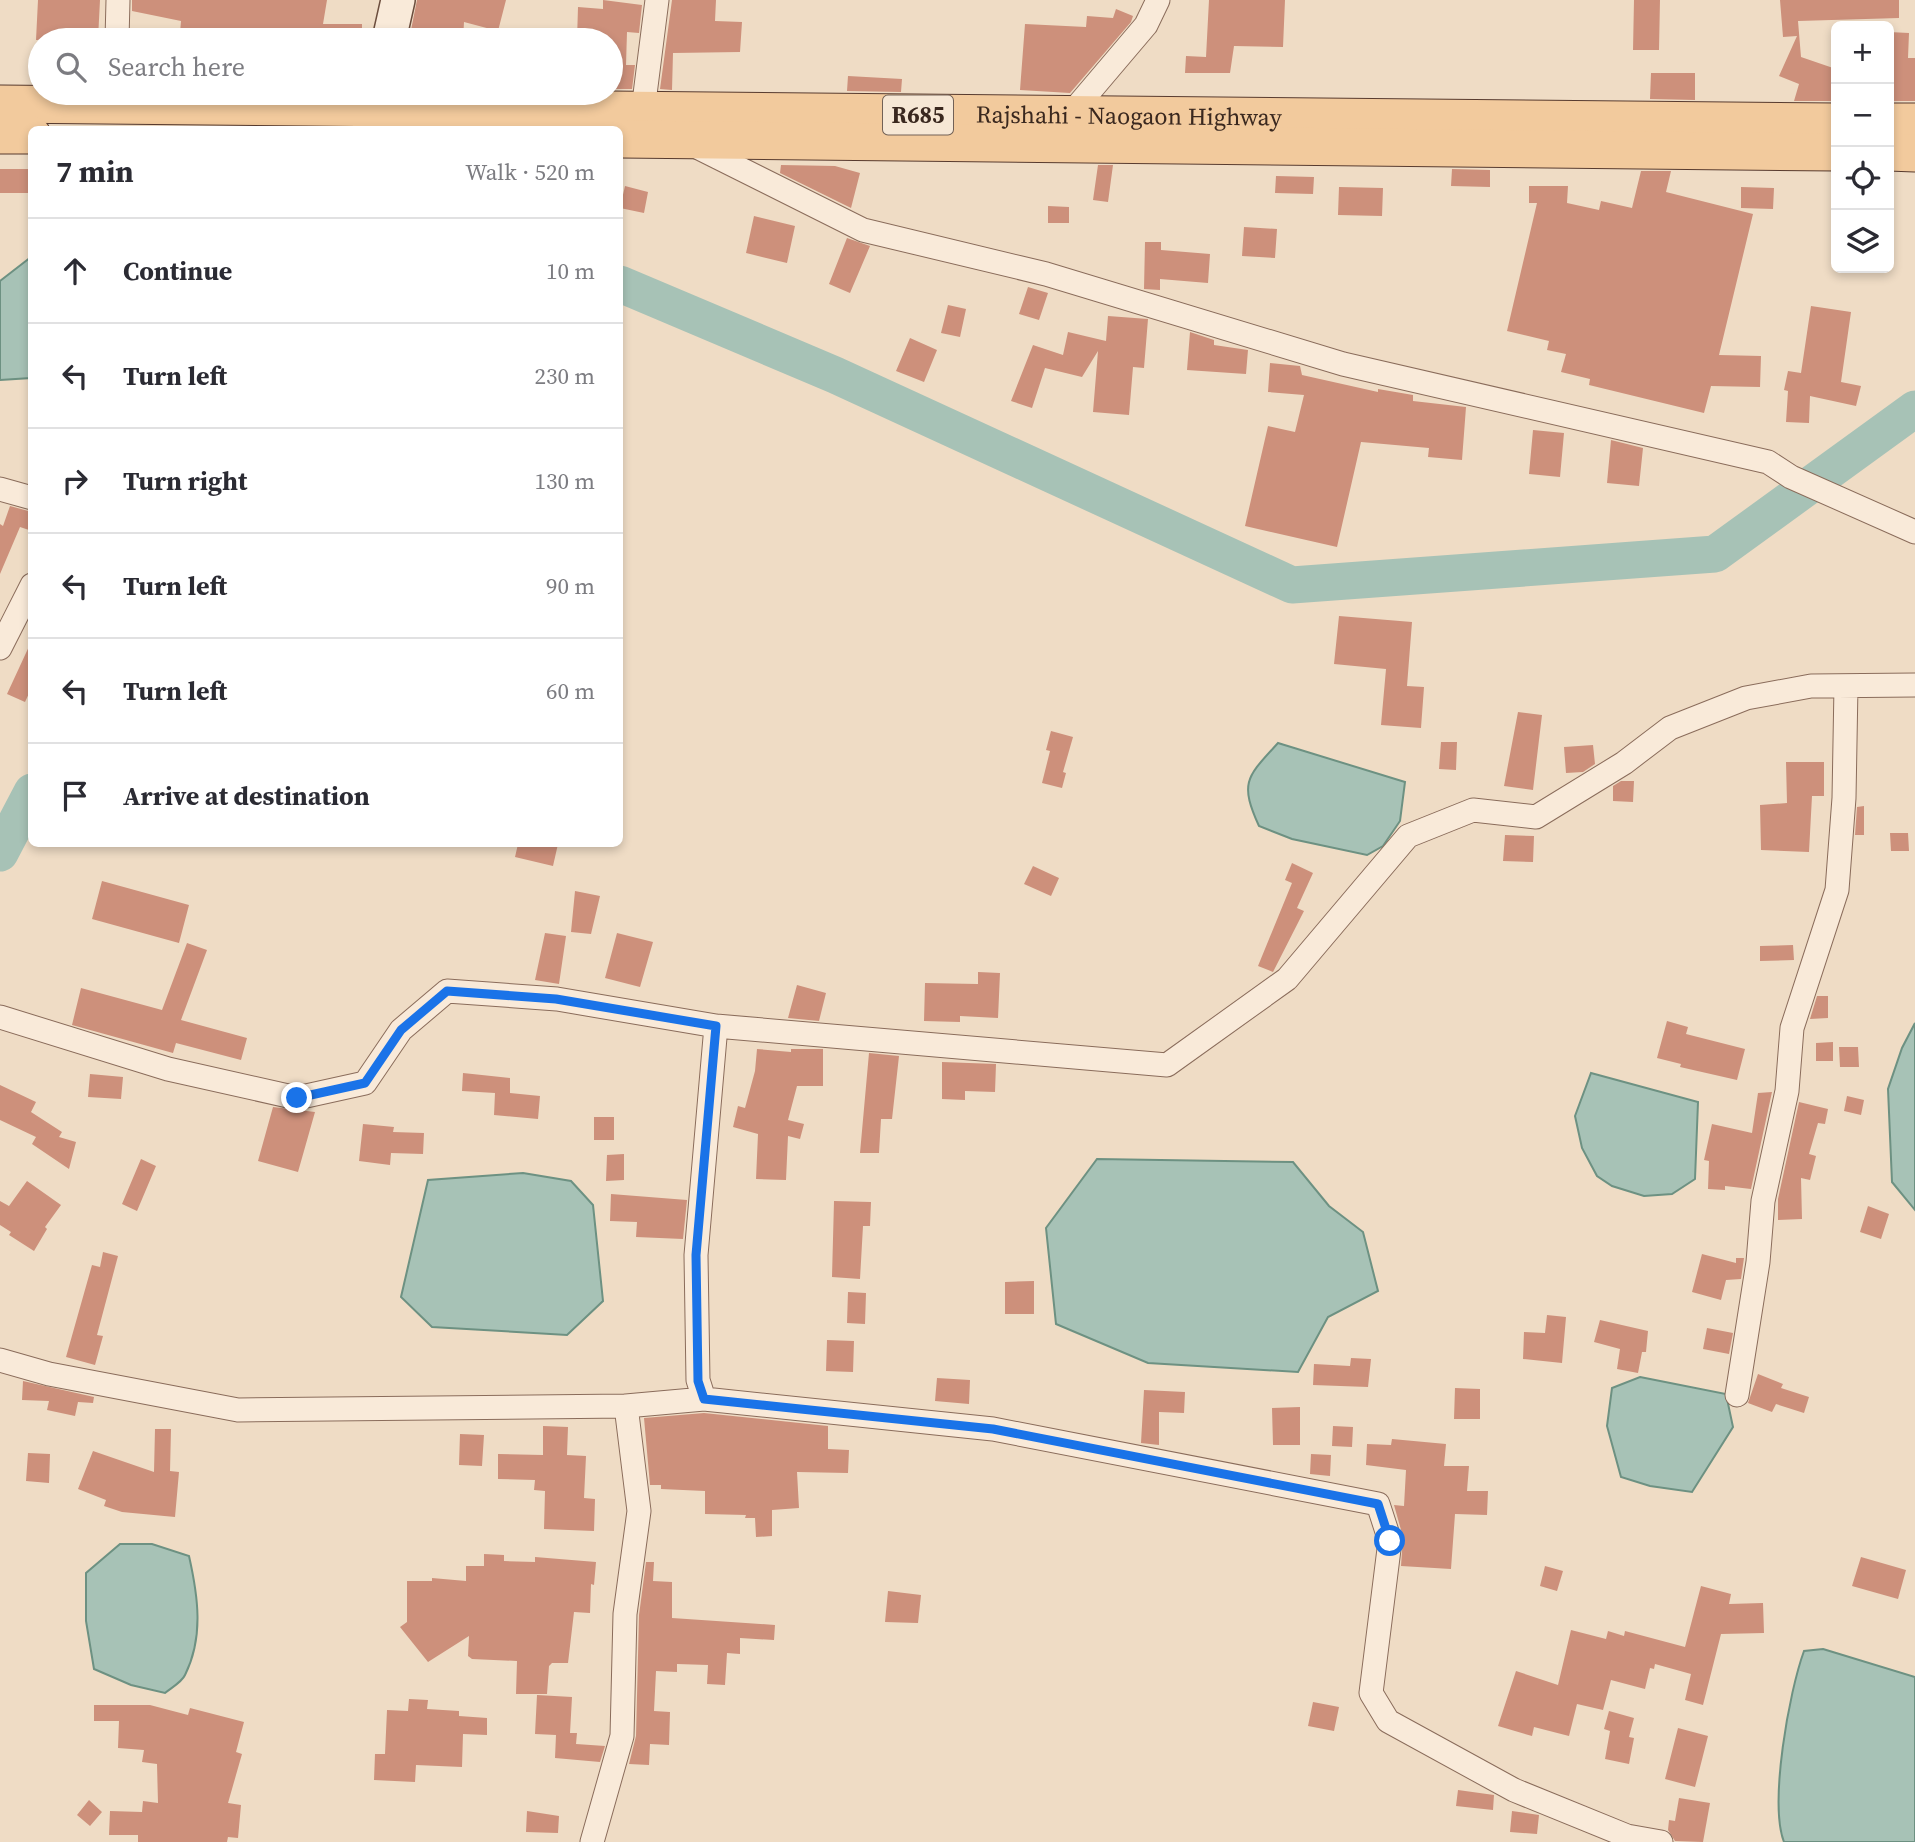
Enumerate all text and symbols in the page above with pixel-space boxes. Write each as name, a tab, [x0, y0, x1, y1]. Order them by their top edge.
map controls	[1831, 21, 1894, 273]
button: +	[1831, 21, 1894, 84]
search box	[28, 28, 623, 105]
icon: search	[52, 48, 90, 86]
text: Search here	[108, 49, 245, 85]
button: −	[1831, 84, 1894, 147]
road number: R685	[883, 96, 953, 134]
street label: Rajshahi - Naogaon Highway	[976, 97, 1283, 133]
button: locate	[1831, 147, 1894, 210]
text: 7 min	[56, 151, 134, 192]
text: Walk · 520 m	[465, 156, 595, 188]
button: layers	[1831, 210, 1894, 273]
icon: ahead	[56, 252, 94, 290]
text: Continue	[123, 253, 232, 289]
text: 10 m	[546, 255, 595, 287]
icon: left	[56, 357, 94, 395]
text: Turn left	[123, 358, 227, 394]
text: 230 m	[534, 360, 595, 392]
icon: right	[56, 462, 94, 500]
text: Turn right	[123, 463, 247, 499]
text: 130 m	[534, 465, 595, 497]
icon: left	[56, 567, 94, 605]
text: Turn left	[123, 568, 227, 604]
text: 90 m	[546, 570, 595, 602]
icon: left	[56, 672, 94, 710]
text: Turn left	[123, 673, 227, 709]
text: 60 m	[546, 675, 595, 707]
icon: arrive	[56, 777, 94, 815]
text: Arrive at destination	[123, 778, 370, 814]
route end	[281, 1082, 312, 1113]
route start	[1374, 1525, 1405, 1556]

